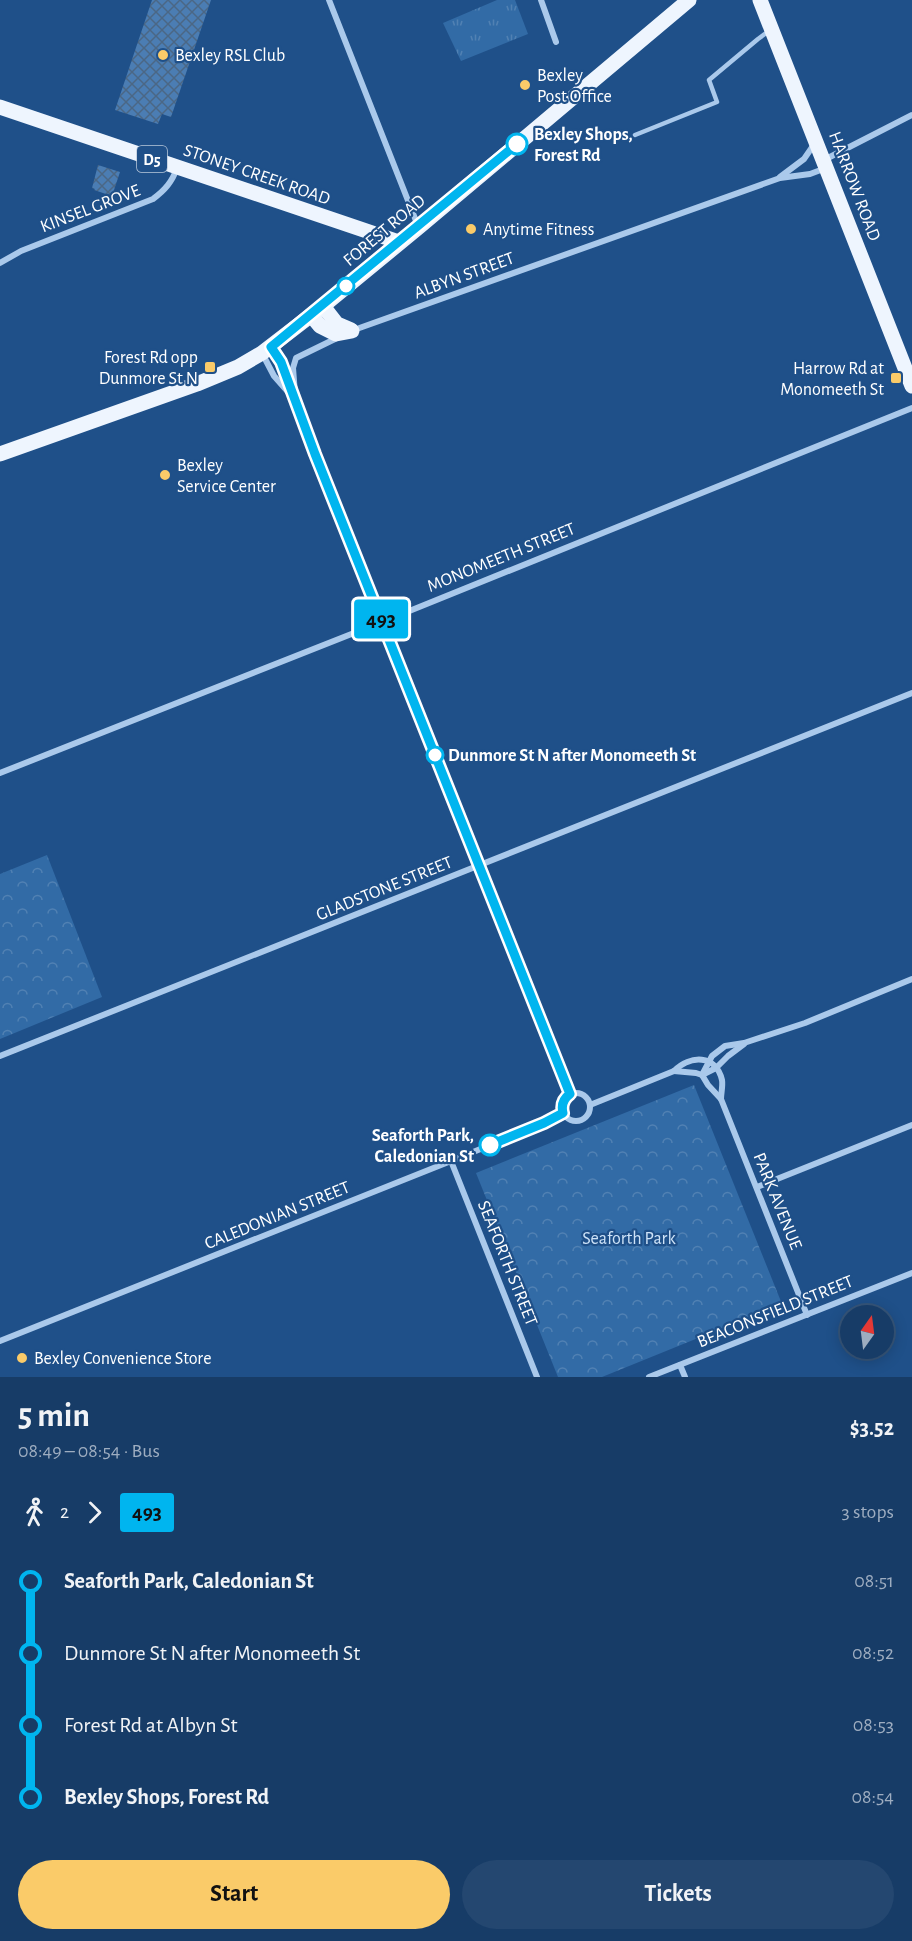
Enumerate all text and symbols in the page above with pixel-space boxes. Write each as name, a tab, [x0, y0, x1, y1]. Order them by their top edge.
place label: Bexley RSL Club	[175, 47, 285, 65]
marker: Bexley RSL Club	[156, 48, 170, 62]
place label: Bexley Post Office	[537, 67, 612, 106]
marker: Bexley Post Office	[518, 78, 532, 92]
place label: Bexley Shops, Forest Rd	[534, 126, 633, 165]
street label: HARROW ROAD	[825, 129, 883, 244]
marker: Bexley Shops, Forest Rd	[506, 133, 528, 155]
street label: STONEY CREEK ROAD	[181, 141, 332, 208]
road number: D5	[137, 146, 167, 172]
street label: KINSEL GROVE	[38, 182, 143, 236]
street label: FOREST ROAD	[340, 191, 429, 270]
place label: Anytime Fitness	[483, 221, 594, 239]
marker: Anytime Fitness	[464, 222, 478, 236]
street label: ALBYN STREET	[412, 249, 517, 302]
unlabelled marker	[337, 277, 355, 295]
place label: Forest Rd opp Dunmore St N	[99, 349, 198, 388]
marker: Forest Rd opp Dunmore St N	[203, 360, 217, 374]
place label: Harrow Rd at Monomeeth St	[780, 360, 884, 399]
marker: Harrow Rd at Monomeeth St	[889, 371, 903, 385]
place label: Bexley Service Center	[177, 457, 276, 496]
marker: Bexley Service Center	[158, 468, 172, 482]
street label: MONOMEETH STREET	[425, 520, 578, 596]
line badge: 493	[346, 600, 416, 638]
text: 493	[366, 609, 396, 630]
marker: Dunmore St N after Monomeeth St	[426, 746, 444, 764]
place label: Dunmore St N after Monomeeth St	[448, 747, 696, 765]
street label: GLADSTONE STREET	[314, 853, 455, 924]
place label: Seaforth Park, Caledonian St	[372, 1127, 474, 1166]
marker: Seaforth Park, Caledonian St	[479, 1134, 501, 1156]
street label: PARK AVENUE	[749, 1150, 805, 1253]
street label: CALEDONIAN STREET	[202, 1178, 353, 1253]
street label: SEAFORTH STREET	[474, 1198, 540, 1329]
park label: Seaforth Park	[582, 1230, 676, 1248]
street label: BEACONSFIELD STREET	[695, 1272, 856, 1351]
north arrow	[840, 1305, 894, 1359]
map controls	[840, 1305, 894, 1359]
place label: Bexley Convenience Store	[34, 1350, 211, 1368]
marker: Bexley Convenience Store	[15, 1351, 29, 1365]
text: 5 min	[18, 1400, 90, 1433]
text: $3.52	[850, 1417, 894, 1439]
text: 08:49 – 08:54 · Bus	[18, 1441, 160, 1461]
icon: walk	[18, 1496, 51, 1529]
icon: forward	[78, 1496, 111, 1529]
text: 2	[60, 1502, 69, 1522]
text: 493	[132, 1502, 162, 1523]
text: 3 stops	[842, 1502, 894, 1522]
text: Seaforth Park, Caledonian St	[64, 1570, 314, 1592]
text: 08:51	[854, 1571, 894, 1591]
text: Dunmore St N after Monomeeth St	[64, 1642, 360, 1664]
text: 08:52	[852, 1643, 894, 1663]
text: Forest Rd at Albyn St	[64, 1714, 238, 1736]
text: 08:53	[853, 1715, 894, 1735]
text: Bexley Shops, Forest Rd	[64, 1786, 269, 1808]
text: 08:54	[851, 1787, 894, 1807]
button: Start	[18, 1860, 450, 1929]
button: Tickets	[462, 1860, 894, 1929]

